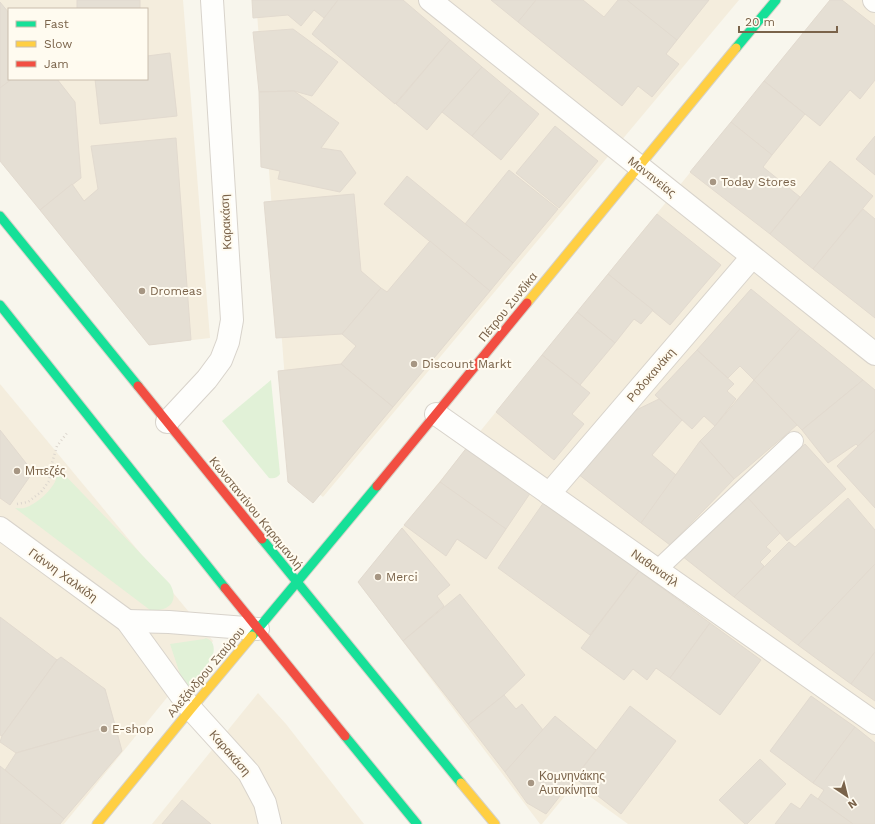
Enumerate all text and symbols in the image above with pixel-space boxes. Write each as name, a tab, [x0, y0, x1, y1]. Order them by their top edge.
legend	[8, 8, 148, 80]
scale bar	[739, 8, 837, 34]
text: 20 m	[745, 15, 775, 29]
text: Fast	[44, 17, 69, 31]
text: Slow	[44, 37, 72, 51]
text: Jam	[44, 57, 69, 71]
street label: Μαντινείας	[625, 154, 679, 200]
place label: Today Stores	[721, 175, 796, 189]
marker: Today Stores	[708, 177, 718, 187]
street label: Καρακάση	[218, 194, 234, 250]
street label: Πέτρου Συνδίκα	[476, 270, 540, 344]
place label: Dromeas	[150, 284, 202, 298]
marker: Dromeas	[137, 286, 147, 296]
street label: Ροδοκανάκη	[624, 345, 678, 405]
place label: Discount Markt	[422, 357, 512, 371]
marker: Discount Markt	[409, 359, 419, 369]
street label: Κωνσταντίνου Καραμανλή	[206, 454, 306, 572]
place label: Μπεζές	[25, 464, 66, 478]
marker: Μπεζές	[12, 466, 22, 476]
street label: Γιάννη Χαλκίδη	[26, 545, 100, 605]
street label: Ναθαναήλ	[629, 547, 681, 589]
place label: Merci	[386, 570, 418, 584]
marker: Merci	[373, 572, 383, 582]
street label: Αλεξάνδρου Σταύρου	[164, 624, 248, 720]
place label: E-shop	[112, 722, 154, 736]
marker: E-shop	[99, 724, 109, 734]
street label: Καρακάση	[207, 727, 253, 779]
place label: Κομνηνάκης Αυτοκίνητα	[539, 769, 605, 797]
north arrow	[827, 776, 867, 816]
marker: Κομνηνάκης Αυτοκίνητα	[526, 778, 536, 788]
text: N	[845, 796, 860, 811]

